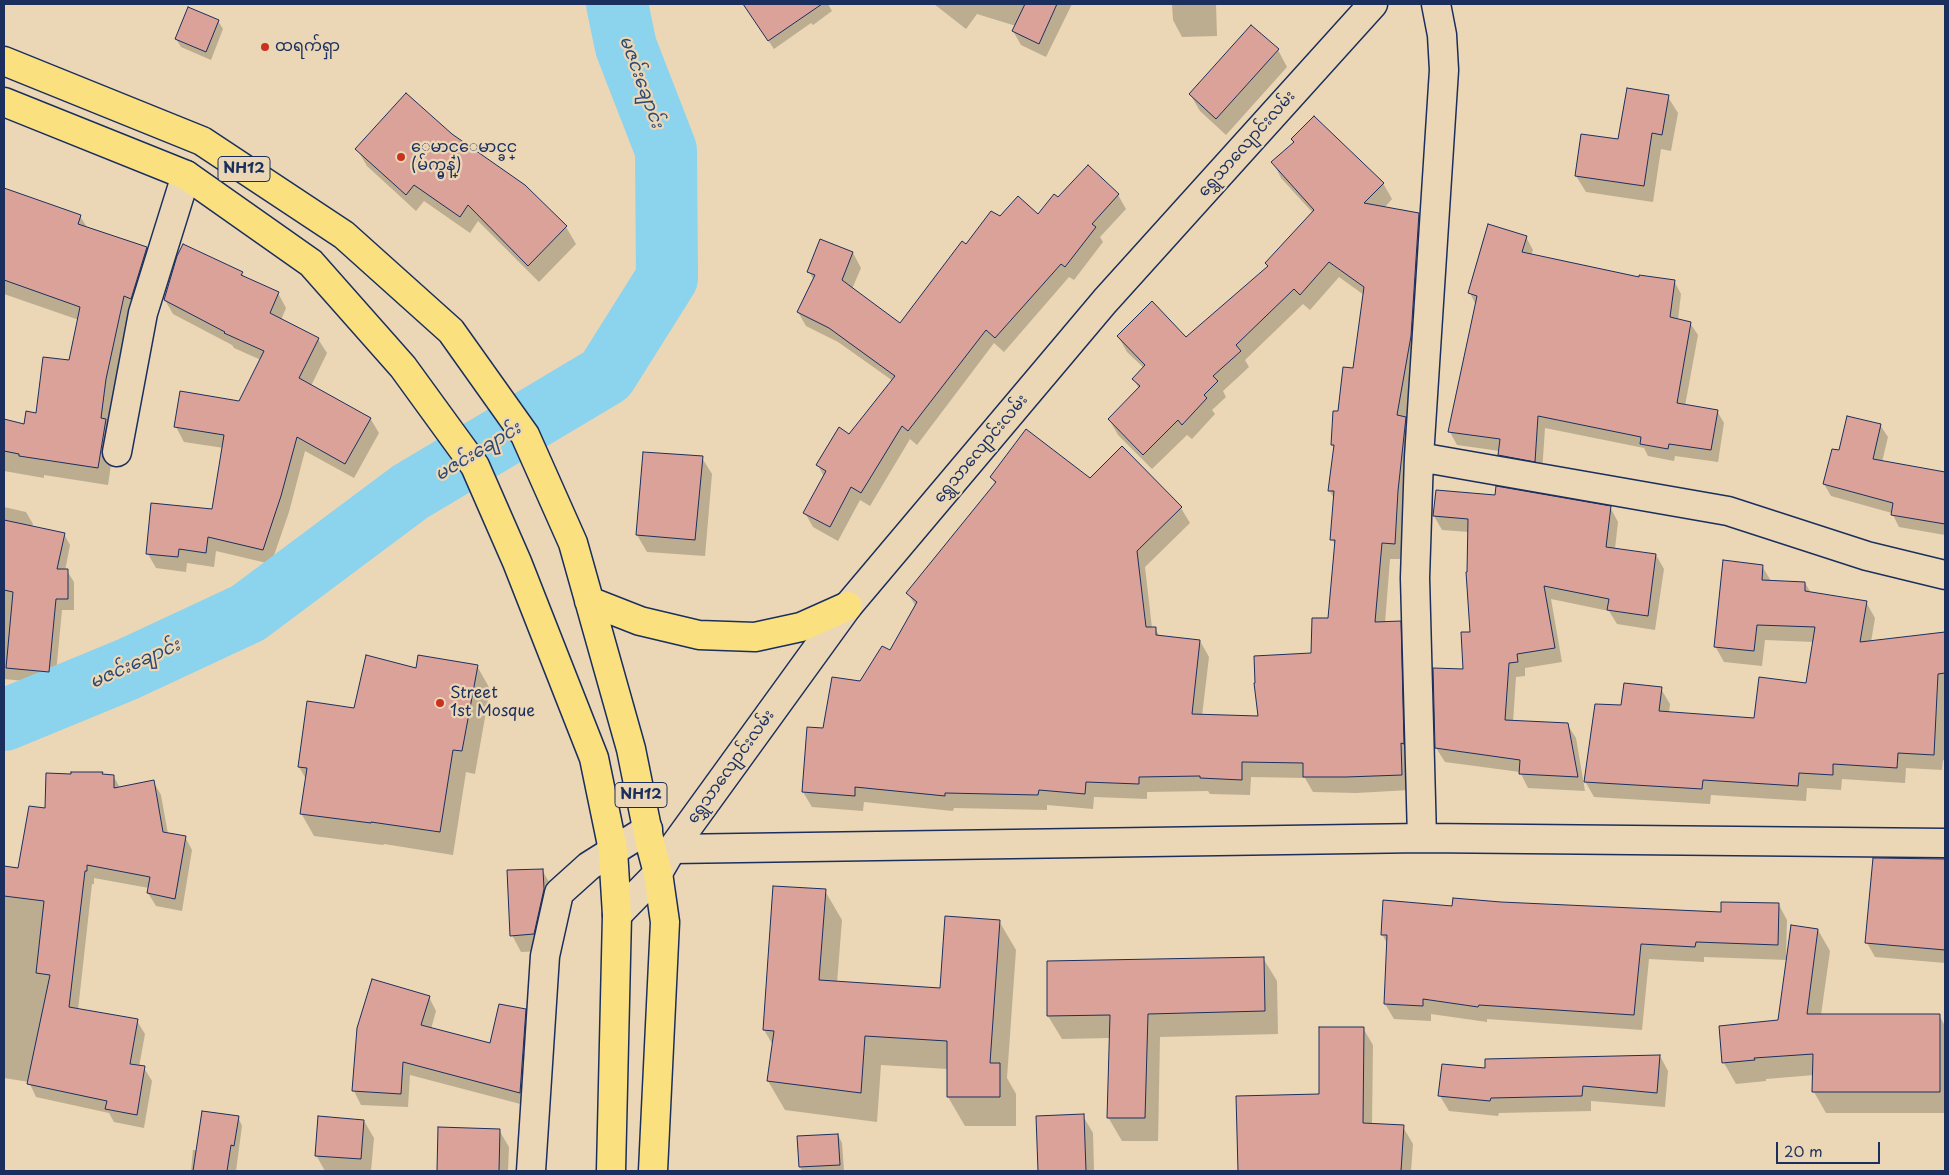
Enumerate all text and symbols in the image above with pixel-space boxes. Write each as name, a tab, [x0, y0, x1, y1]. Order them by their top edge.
water label: မဇင်းချောင်း	[614, 33, 668, 131]
place label: ထရက်ရှာ	[275, 37, 340, 57]
marker: ထရက်ရှာ	[259, 41, 271, 53]
street label: ရွှေသာလျောင်းလမ်း	[1194, 87, 1300, 201]
place label: ေမာင္ေမာင္ခင္ (မ်က္မွန္)	[411, 138, 517, 176]
marker: ေမာင္ေမာင္ခင္ (မ်က္မွန္)	[395, 151, 407, 163]
road number: NH12	[218, 156, 270, 182]
street label: ရွှေသာလျောင်းလမ်း	[930, 391, 1032, 507]
water label: မဇင်းချောင်း	[431, 418, 525, 486]
water label: မဇင်းချောင်း	[87, 635, 183, 693]
place label: Street 1st Mosque	[450, 684, 535, 722]
marker: Street 1st Mosque	[434, 697, 446, 709]
street label: ရွှေသာလျောင်းလမ်း	[683, 706, 779, 828]
road number: NH12	[615, 782, 667, 808]
scale bar	[1779, 1132, 1883, 1164]
text: 20 m	[1784, 1139, 1823, 1162]

